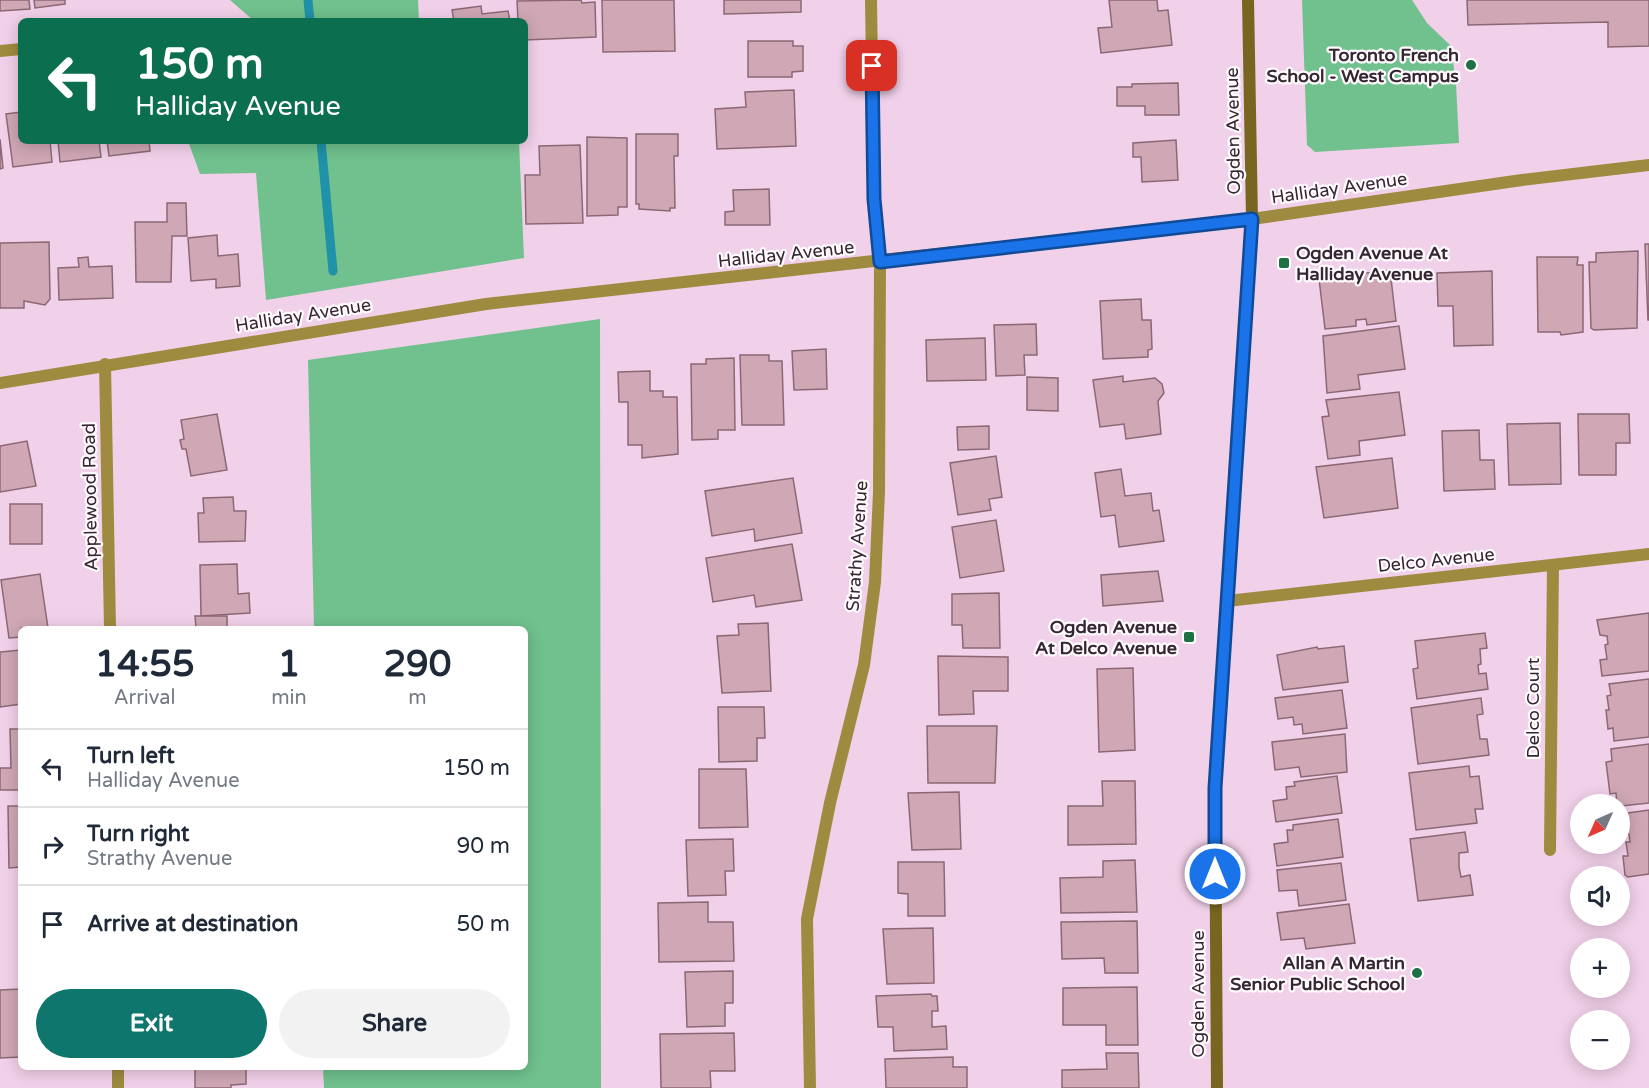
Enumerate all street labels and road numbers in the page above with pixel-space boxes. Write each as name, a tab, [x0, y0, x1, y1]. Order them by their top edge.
street label: Ogden Avenue	[1221, 67, 1245, 195]
street label: Halliday Avenue	[1270, 168, 1408, 208]
street label: Halliday Avenue	[717, 236, 855, 272]
street label: Halliday Avenue	[234, 293, 372, 337]
street label: Applewood Road	[78, 423, 102, 571]
street label: Strathy Avenue	[841, 480, 873, 612]
street label: Delco Avenue	[1376, 543, 1496, 577]
street label: Delco Court	[1522, 657, 1544, 758]
street label: Ogden Avenue	[1187, 930, 1209, 1058]

